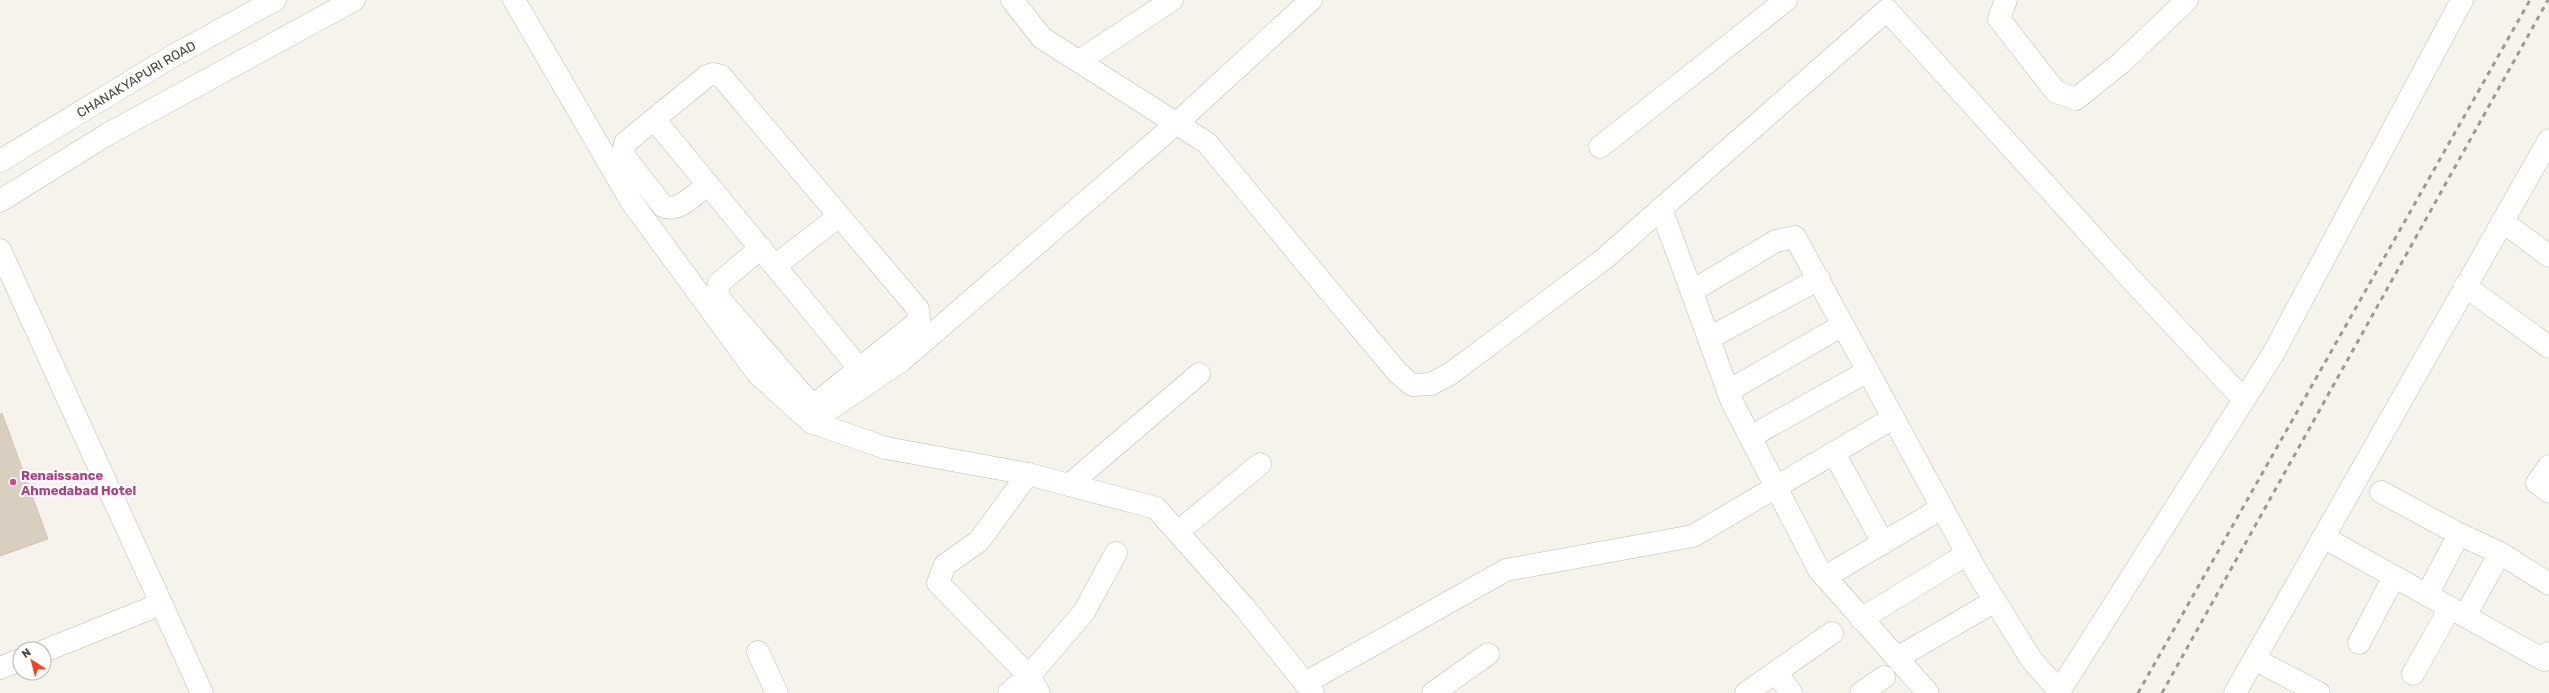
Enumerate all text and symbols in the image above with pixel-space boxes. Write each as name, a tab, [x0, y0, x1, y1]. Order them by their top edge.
street label: CHANAKYAPURI ROAD	[74, 38, 198, 121]
place label: Renaissance Ahmedabad Hotel	[21, 468, 136, 498]
marker: Renaissance Ahmedabad Hotel	[8, 477, 18, 487]
north arrow	[12, 641, 52, 681]
text: N	[19, 646, 34, 661]

